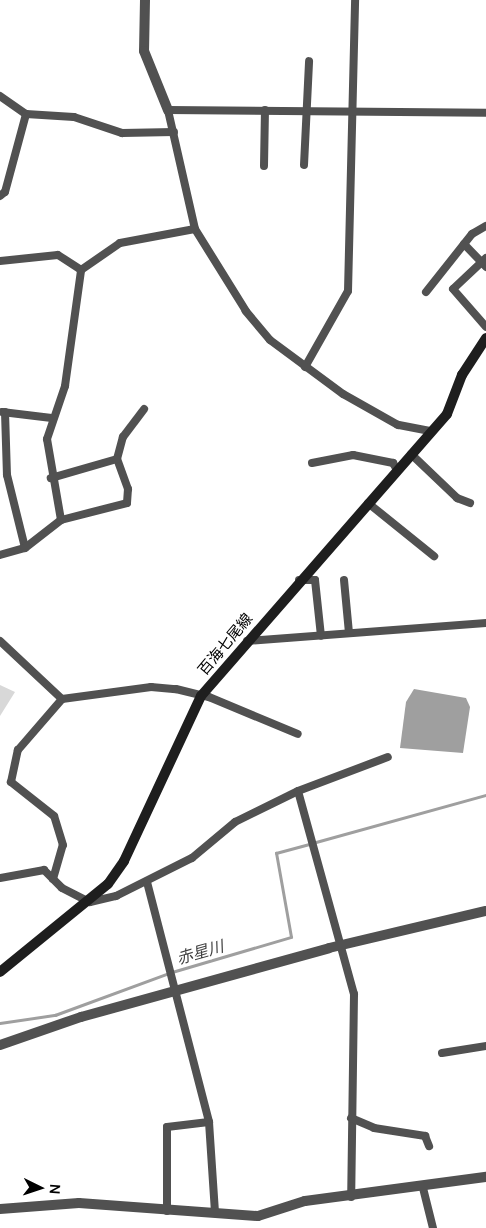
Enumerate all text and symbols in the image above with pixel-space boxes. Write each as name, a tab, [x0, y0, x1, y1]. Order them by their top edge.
street label: 百海七尾線	[194, 609, 256, 679]
water label: 赤星川	[174, 936, 226, 968]
north arrow	[15, 1163, 65, 1213]
text: N	[46, 1183, 65, 1195]

